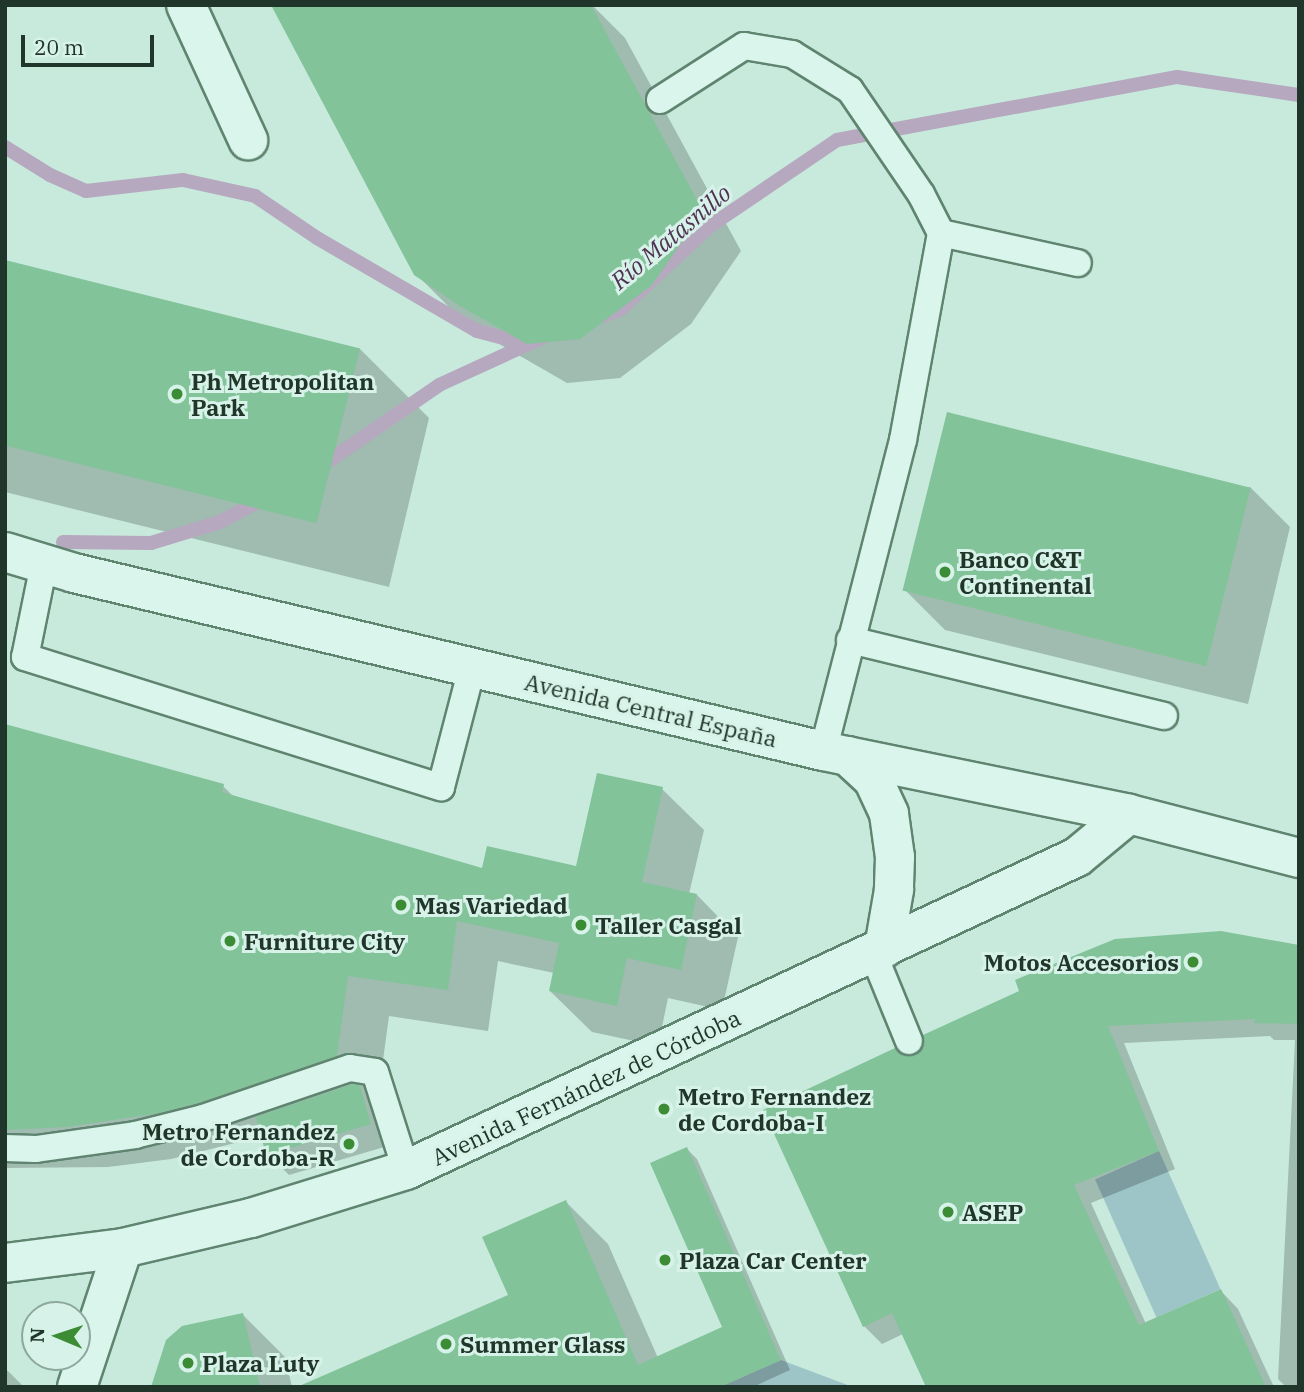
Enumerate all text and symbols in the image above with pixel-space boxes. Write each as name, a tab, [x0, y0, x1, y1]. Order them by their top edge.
scale bar	[24, 21, 158, 65]
text: 20 m	[34, 33, 84, 61]
water label: Río Matasnillo	[605, 179, 737, 295]
place label: Ph Metropolitan Park	[191, 367, 374, 421]
marker: Ph Metropolitan Park	[169, 386, 185, 402]
place label: Banco C&T Continental	[959, 545, 1092, 599]
marker: Banco C&T Continental	[937, 564, 953, 580]
street label: Avenida Central España	[522, 667, 780, 753]
place label: Mas Variedad	[415, 891, 568, 919]
marker: Mas Variedad	[393, 897, 409, 913]
place label: Taller Casgal	[595, 911, 742, 939]
marker: Taller Casgal	[573, 917, 589, 933]
place label: Furniture City	[244, 927, 405, 955]
marker: Furniture City	[222, 933, 238, 949]
place label: Motos Accesorios	[984, 948, 1179, 976]
marker: Motos Accesorios	[1185, 954, 1201, 970]
street label: Avenida Fernández de Córdoba	[427, 1003, 745, 1171]
place label: Metro Fernandez de Cordoba-I	[678, 1082, 871, 1136]
marker: Metro Fernandez de Cordoba-I	[656, 1101, 672, 1117]
place label: Metro Fernandez de Cordoba-R	[142, 1117, 335, 1171]
marker: Metro Fernandez de Cordoba-R	[341, 1136, 357, 1152]
place label: ASEP	[962, 1198, 1023, 1226]
marker: ASEP	[940, 1204, 956, 1220]
place label: Plaza Car Center	[679, 1246, 867, 1274]
marker: Plaza Car Center	[657, 1252, 673, 1268]
north arrow	[21, 1301, 91, 1371]
text: N	[25, 1327, 49, 1343]
place label: Summer Glass	[460, 1330, 625, 1358]
marker: Summer Glass	[438, 1336, 454, 1352]
place label: Plaza Luty	[202, 1349, 319, 1377]
marker: Plaza Luty	[180, 1355, 196, 1371]

